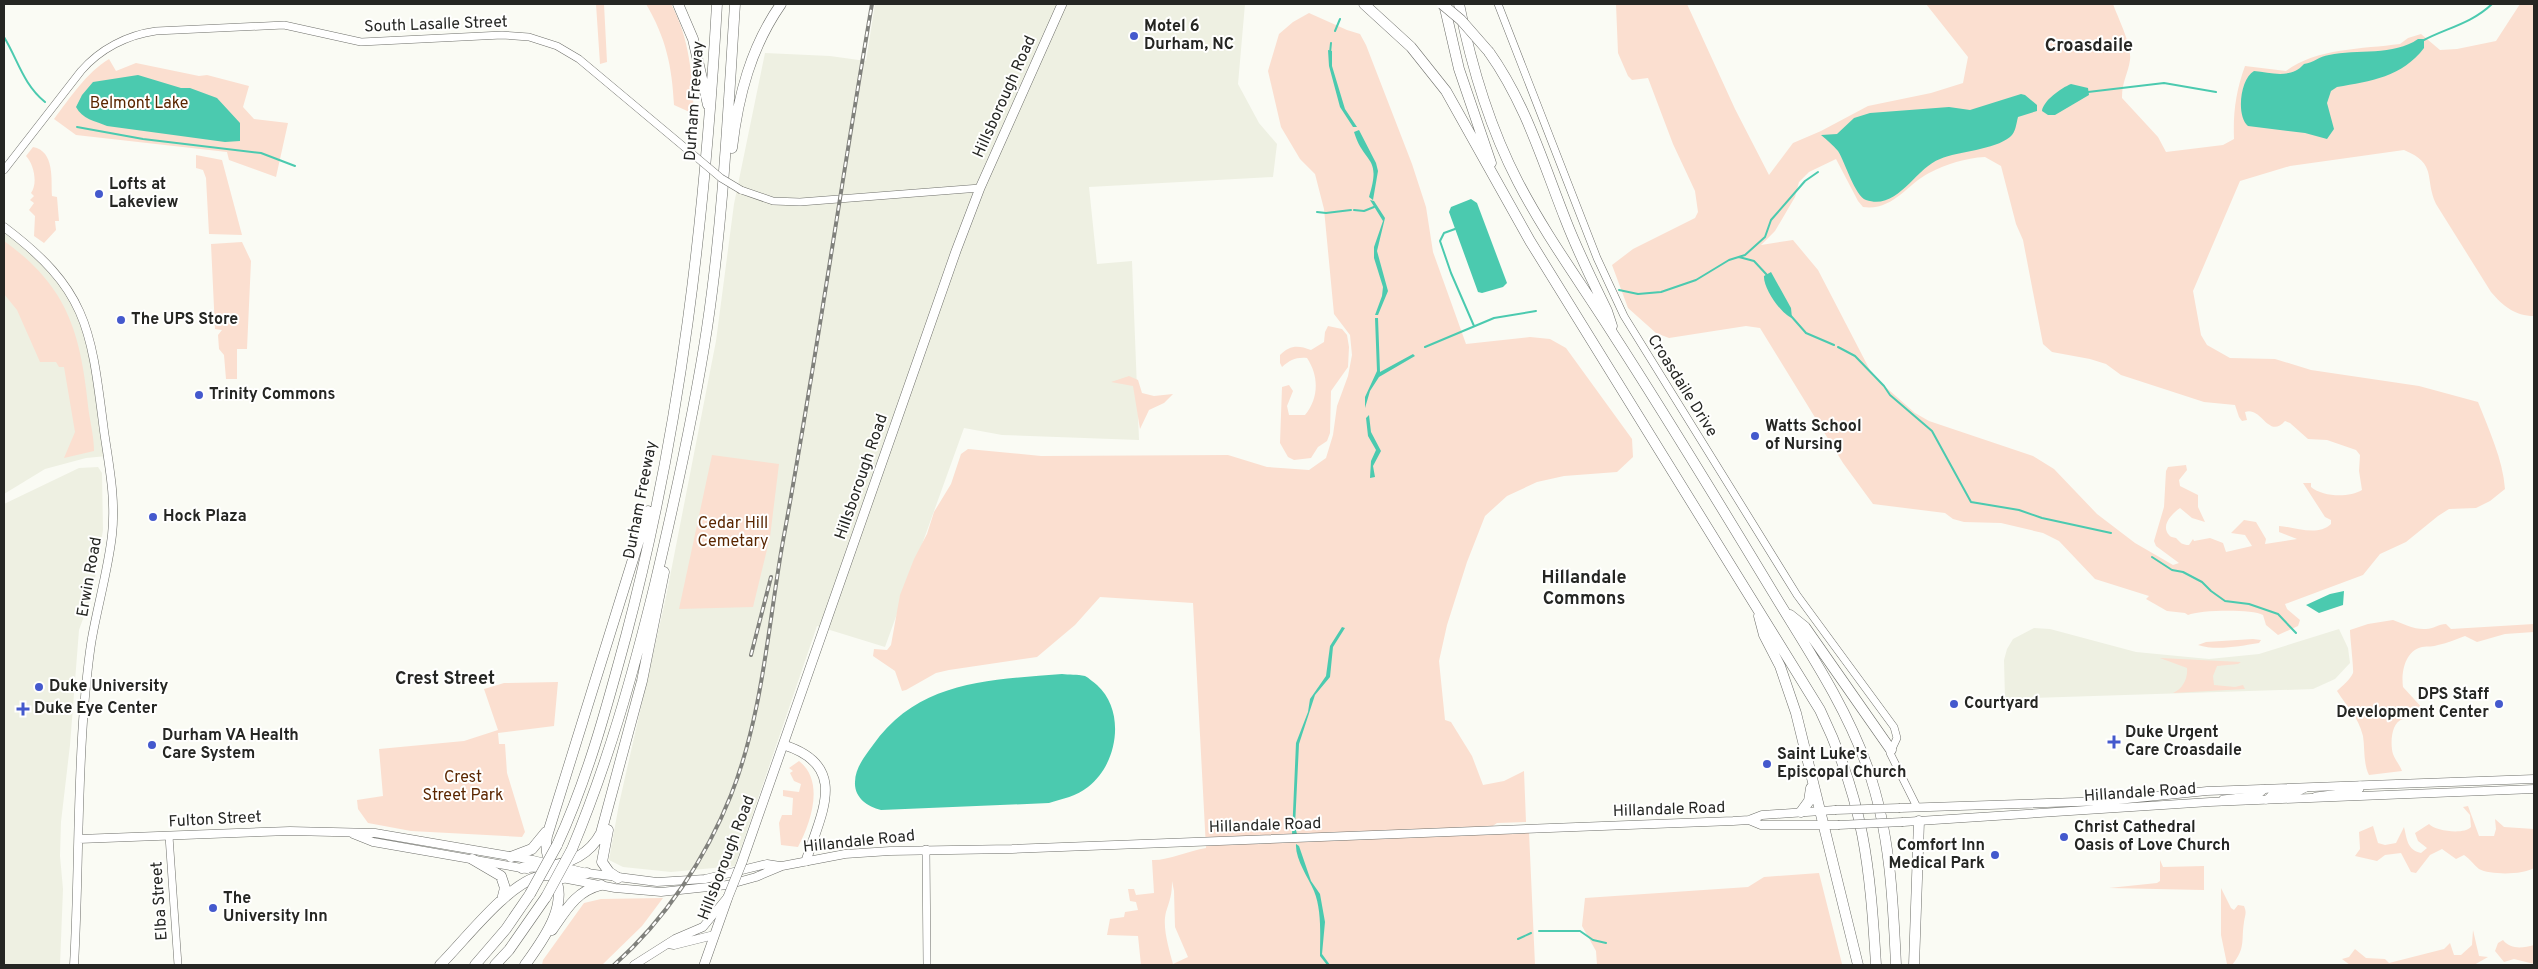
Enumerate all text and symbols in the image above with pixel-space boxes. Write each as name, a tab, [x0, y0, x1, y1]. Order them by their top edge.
street label: South Lasalle Street	[364, 12, 508, 38]
place label: Motel 6 Durham, NC	[1144, 17, 1234, 55]
marker: Motel 6 Durham, NC	[1128, 30, 1140, 42]
street label: Hillsborough Road	[969, 33, 1041, 161]
district label: Croasdaile	[2045, 35, 2133, 58]
street label: Durham Freeway	[681, 40, 709, 162]
park label: Belmont Lake	[90, 94, 188, 114]
place label: Lofts at Lakeview	[109, 175, 178, 213]
marker: Lofts at Lakeview	[93, 188, 105, 200]
place label: The UPS Store	[131, 310, 238, 330]
marker: The UPS Store	[115, 314, 127, 326]
street label: Croasdaile Drive	[1643, 331, 1721, 441]
place label: Trinity Commons	[209, 385, 335, 405]
marker: Trinity Commons	[193, 389, 205, 401]
street label: Hillsborough Road	[831, 411, 893, 543]
place label: Watts School of Nursing	[1765, 417, 1862, 455]
marker: Watts School of Nursing	[1749, 430, 1761, 442]
street label: Durham Freeway	[620, 439, 662, 561]
place label: Hock Plaza	[163, 507, 247, 527]
marker: Hock Plaza	[147, 511, 159, 523]
park label: Cedar Hill Cemetary	[698, 514, 768, 552]
street label: Erwin Road	[73, 535, 107, 619]
district label: Hillandale Commons	[1541, 567, 1627, 611]
district label: Crest Street	[395, 668, 495, 691]
place label: Duke University	[49, 677, 168, 697]
marker: Duke University	[33, 681, 45, 693]
place label: DPS Staff Development Center	[2336, 685, 2489, 723]
place label: Courtyard	[1964, 694, 2039, 714]
marker: Courtyard	[1948, 698, 1960, 710]
marker: DPS Staff Development Center	[2493, 698, 2505, 710]
place label: Duke Eye Center	[34, 699, 158, 719]
marker: Duke Eye Center	[16, 702, 30, 716]
place label: Duke Urgent Care Croasdaile	[2125, 723, 2242, 761]
place label: Durham VA Health Care System	[162, 726, 299, 764]
marker: Duke Urgent Care Croasdaile	[2107, 735, 2121, 749]
marker: Durham VA Health Care System	[146, 739, 158, 751]
place label: Saint Luke's Episcopal Church	[1777, 745, 1906, 783]
marker: Saint Luke's Episcopal Church	[1761, 758, 1773, 770]
park label: Crest Street Park	[423, 768, 503, 806]
street label: Hillandale Road	[2083, 779, 2197, 807]
street label: Hillsborough Road	[694, 793, 760, 923]
street label: Hillandale Road	[1612, 798, 1726, 822]
street label: Fulton Street	[168, 808, 262, 832]
street label: Hillandale Road	[1208, 814, 1322, 838]
place label: Christ Cathedral Oasis of Love Church	[2074, 818, 2230, 856]
street label: Hillandale Road	[802, 826, 916, 858]
marker: Christ Cathedral Oasis of Love Church	[2058, 831, 2070, 843]
place label: Comfort Inn Medical Park	[1889, 836, 1985, 874]
marker: Comfort Inn Medical Park	[1989, 849, 2001, 861]
street label: Elba Street	[147, 861, 173, 941]
place label: The University Inn	[223, 889, 328, 927]
marker: The University Inn	[207, 902, 219, 914]

